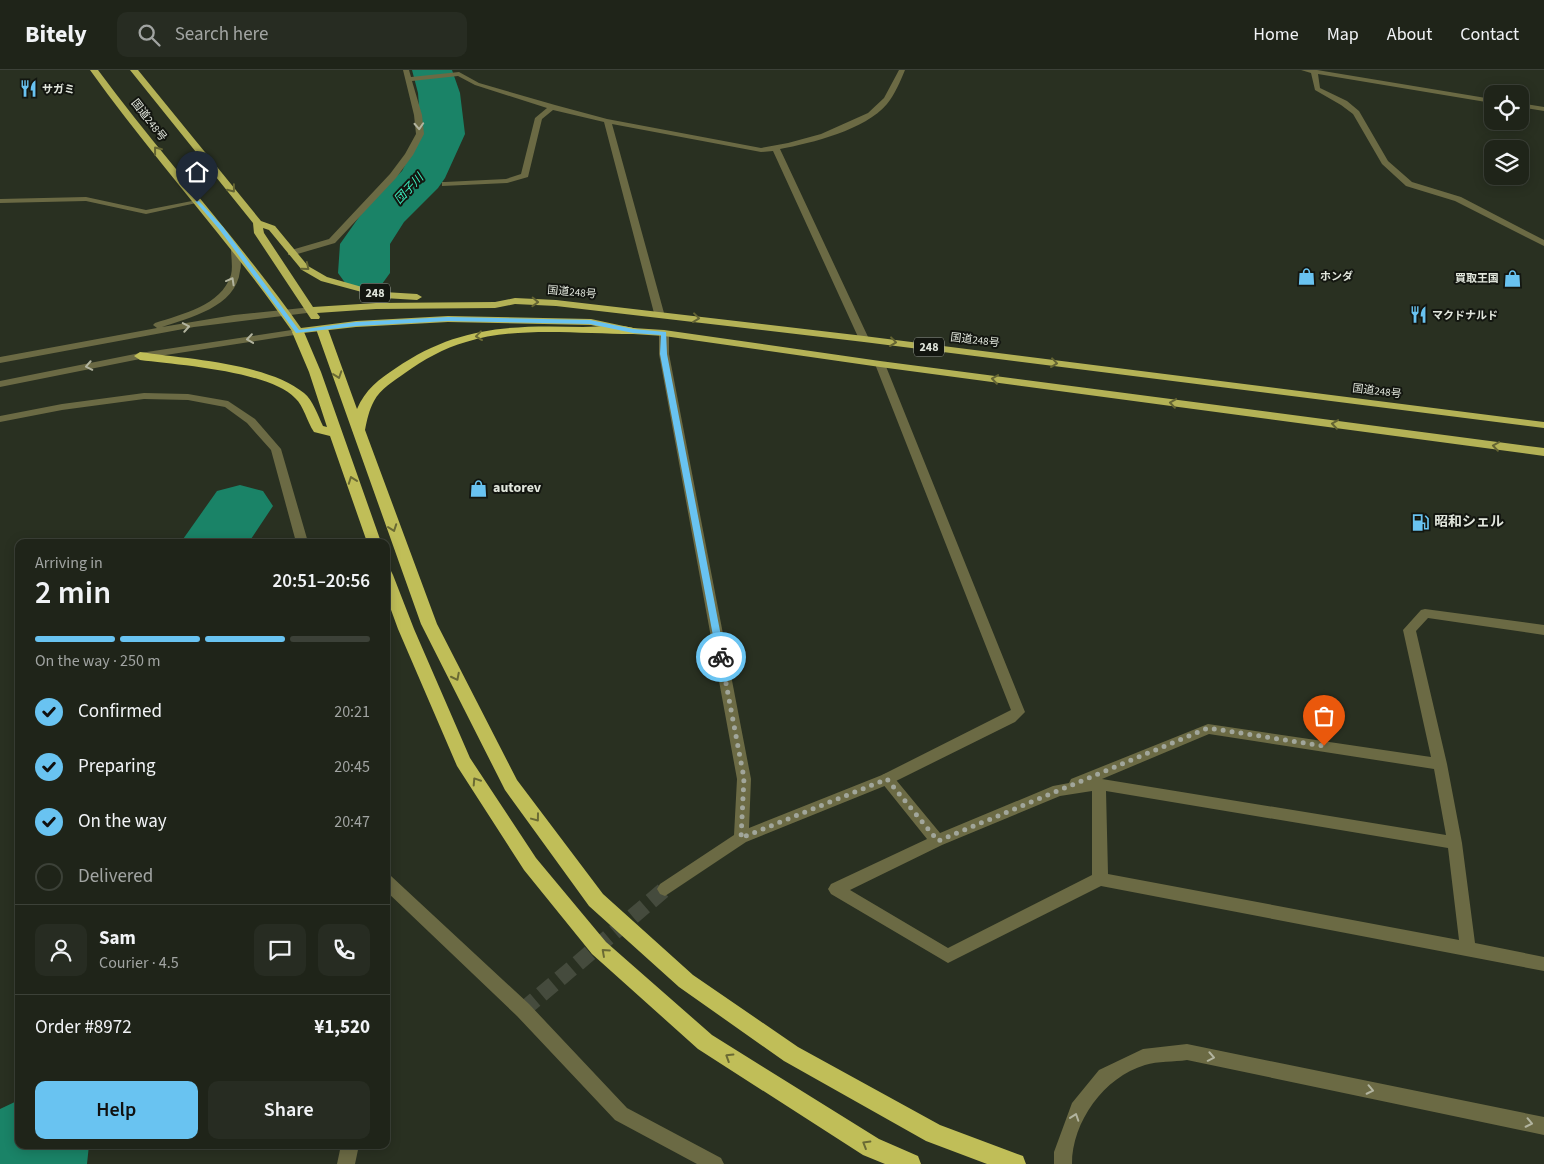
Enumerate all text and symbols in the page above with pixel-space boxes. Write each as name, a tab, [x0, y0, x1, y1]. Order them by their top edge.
search box	[117, 12, 467, 57]
text: Bitely	[25, 17, 87, 52]
icon: search	[135, 21, 163, 49]
text: Search here	[175, 21, 268, 48]
text: Home	[1253, 22, 1299, 47]
text: Map	[1327, 22, 1359, 47]
text: About	[1387, 22, 1432, 47]
text: Contact	[1460, 22, 1519, 47]
restaurant icon: サガミ	[18, 79, 38, 99]
place label: サガミ	[42, 82, 75, 97]
map controls	[1484, 85, 1529, 185]
button: locate	[1484, 85, 1529, 130]
street label: 国道248号	[128, 96, 170, 144]
one-way arrow	[413, 122, 424, 130]
button: layers	[1484, 140, 1529, 185]
one-way arrow	[154, 147, 162, 156]
pin	[176, 151, 218, 202]
icon: home	[183, 158, 211, 186]
water label: 団子川	[391, 169, 429, 208]
one-way arrow	[226, 183, 234, 192]
one-way arrow	[300, 261, 309, 270]
shop icon: ホンダ	[1296, 266, 1316, 286]
shop icon: 買取王国	[1503, 268, 1523, 288]
place label: ホンダ	[1320, 269, 1353, 284]
place label: 買取王国	[1455, 271, 1499, 286]
one-way arrow	[225, 277, 235, 286]
street label: 国道248号	[547, 282, 597, 302]
road number: 248	[360, 284, 390, 302]
one-way arrow	[532, 297, 539, 307]
restaurant icon: マクドナルド	[1408, 305, 1428, 325]
place label: マクドナルド	[1432, 308, 1498, 323]
one-way arrow	[693, 312, 701, 323]
one-way arrow	[181, 322, 190, 332]
one-way arrow	[475, 330, 483, 341]
street label: 国道248号	[950, 330, 1000, 350]
one-way arrow	[245, 334, 254, 344]
one-way arrow	[889, 336, 897, 347]
road number: 248	[914, 338, 944, 356]
one-way arrow	[1049, 357, 1058, 367]
one-way arrow	[85, 361, 94, 371]
one-way arrow	[332, 370, 342, 378]
one-way arrow	[991, 375, 999, 385]
street label: 国道248号	[1352, 381, 1402, 401]
one-way arrow	[1169, 398, 1177, 409]
one-way arrow	[1330, 419, 1338, 430]
one-way arrow	[1491, 441, 1500, 451]
one-way arrow	[348, 476, 358, 485]
shop icon: autorev	[469, 478, 489, 498]
place label: autorev	[493, 478, 542, 498]
fuel station icon: 昭和シェル	[1410, 512, 1430, 532]
place label: 昭和シェル	[1434, 512, 1504, 532]
one-way arrow	[387, 523, 397, 531]
text: Arriving in	[35, 552, 103, 574]
text: 20:51–20:56	[272, 568, 370, 595]
text: 2 min	[35, 570, 111, 616]
courier	[696, 632, 746, 682]
icon: bike	[707, 643, 735, 671]
text: On the way · 250 m	[35, 650, 160, 672]
one-way arrow	[450, 672, 460, 681]
pin	[1303, 695, 1345, 746]
icon: check	[35, 698, 63, 726]
text: Confirmed	[78, 698, 162, 725]
text: 20:21	[334, 701, 370, 723]
icon: bag	[1310, 702, 1338, 730]
icon: check	[35, 753, 63, 781]
text: Preparing	[78, 753, 156, 780]
text: 20:45	[334, 756, 370, 778]
one-way arrow	[473, 777, 482, 786]
icon: check	[35, 808, 63, 836]
text: On the way	[78, 808, 167, 835]
text: 20:47	[334, 811, 370, 833]
one-way arrow	[530, 812, 539, 822]
text: Delivered	[78, 863, 153, 890]
button: person	[35, 924, 87, 976]
button: chat	[254, 924, 306, 976]
button: phone	[318, 924, 370, 976]
text: Sam	[99, 925, 136, 952]
one-way arrow	[601, 949, 610, 958]
text: Courier · 4.5	[99, 952, 179, 974]
text: Order #8972	[35, 1014, 132, 1041]
text: ¥1,520	[314, 1014, 370, 1041]
one-way arrow	[1206, 1051, 1215, 1062]
one-way arrow	[725, 1054, 734, 1063]
button: Help	[35, 1081, 198, 1139]
button: Share	[208, 1081, 370, 1139]
one-way arrow	[1366, 1084, 1374, 1095]
one-way arrow	[1069, 1114, 1079, 1122]
one-way arrow	[1525, 1117, 1533, 1128]
one-way arrow	[863, 1140, 872, 1150]

